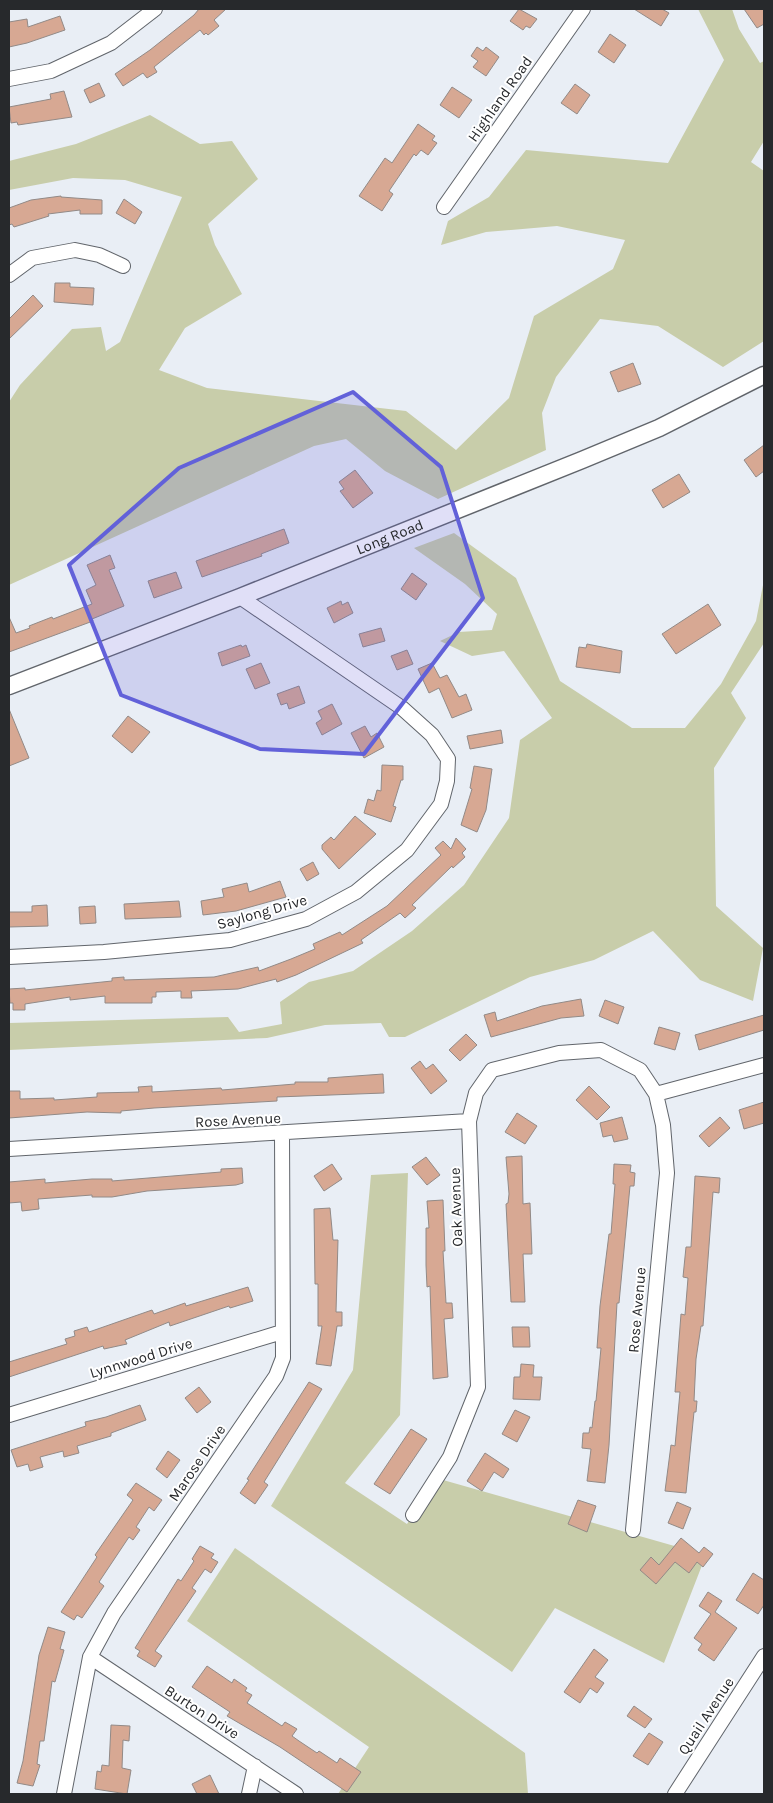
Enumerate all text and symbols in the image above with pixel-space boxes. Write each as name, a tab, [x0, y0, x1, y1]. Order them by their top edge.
street label: Highland Road	[464, 53, 536, 145]
street label: Long Road	[354, 515, 426, 558]
street label: Saylong Drive	[215, 891, 309, 933]
street label: Rose Avenue	[195, 1109, 281, 1131]
street label: Oak Avenue	[446, 1167, 466, 1247]
street label: Rose Avenue	[624, 1266, 650, 1354]
street label: Lynnwood Drive	[87, 1334, 195, 1382]
street label: Marose Drive	[165, 1421, 229, 1505]
street label: Quail Avenue	[674, 1674, 738, 1758]
street label: Burton Drive	[161, 1681, 243, 1743]

